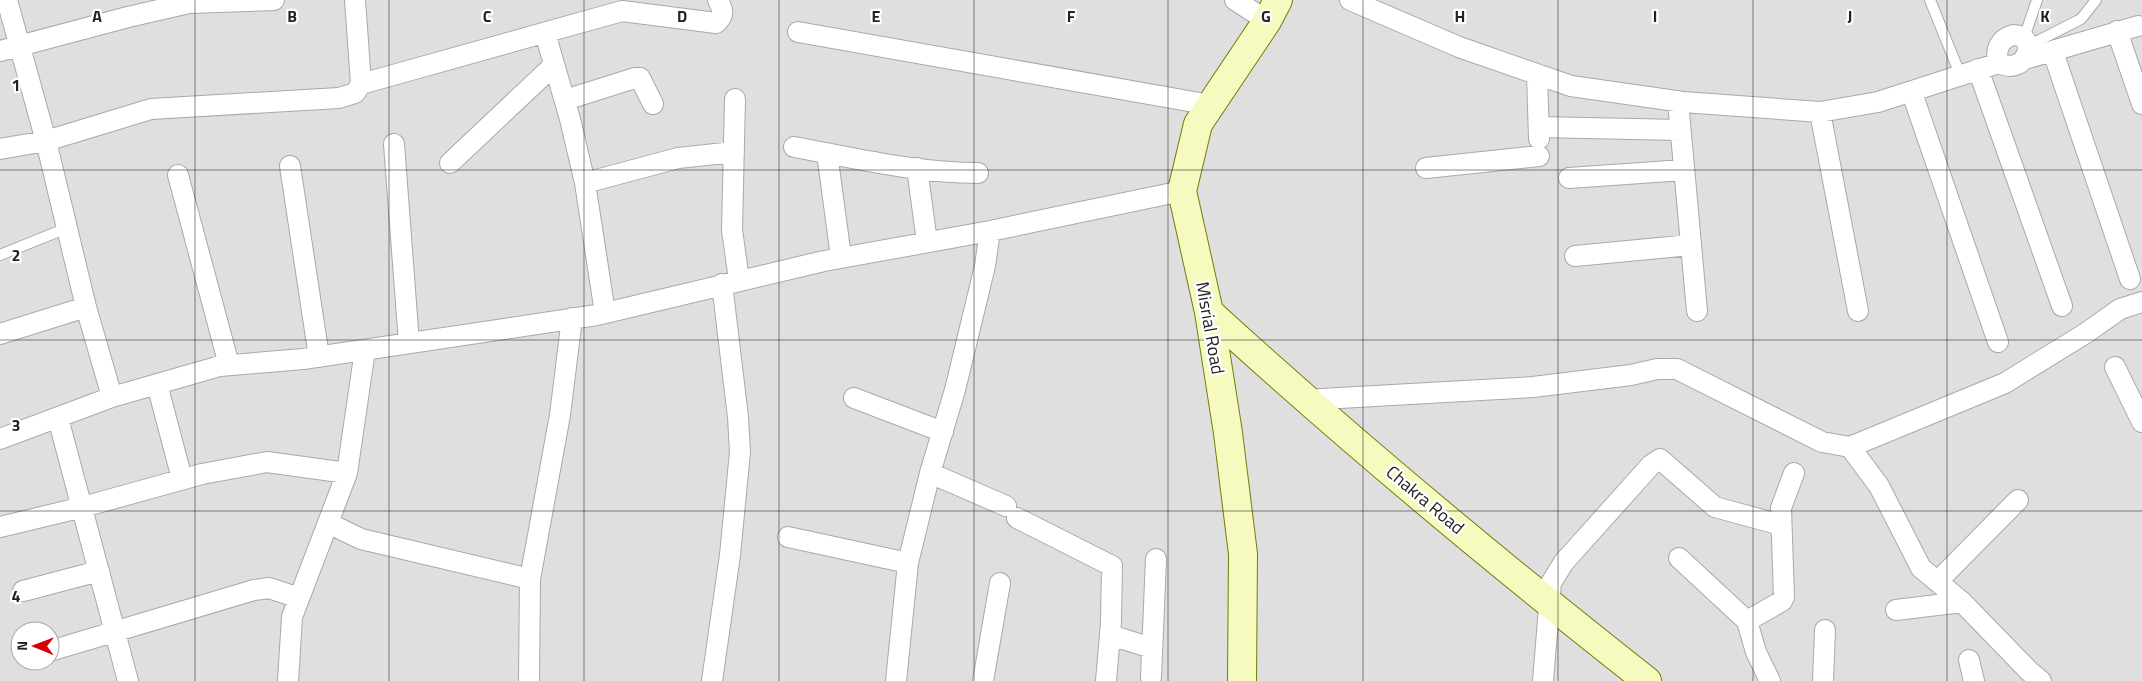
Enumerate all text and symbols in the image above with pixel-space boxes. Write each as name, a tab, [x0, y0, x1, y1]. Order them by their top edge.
text: A	[92, 4, 102, 28]
text: B	[287, 4, 297, 28]
text: C	[483, 4, 492, 28]
text: D	[677, 4, 687, 28]
text: E	[872, 4, 881, 28]
text: F	[1067, 4, 1076, 28]
text: G	[1261, 4, 1271, 28]
text: H	[1455, 4, 1465, 28]
text: I	[1653, 4, 1657, 28]
text: J	[1848, 4, 1852, 28]
text: K	[2040, 4, 2050, 28]
text: 1	[12, 73, 20, 97]
text: 2	[12, 243, 20, 267]
street label: Misrial Road	[1189, 279, 1232, 376]
text: 3	[12, 413, 20, 437]
street label: Chakra Road	[1380, 459, 1470, 541]
text: 4	[12, 584, 21, 608]
north arrow	[10, 621, 60, 671]
text: N	[11, 641, 32, 651]

